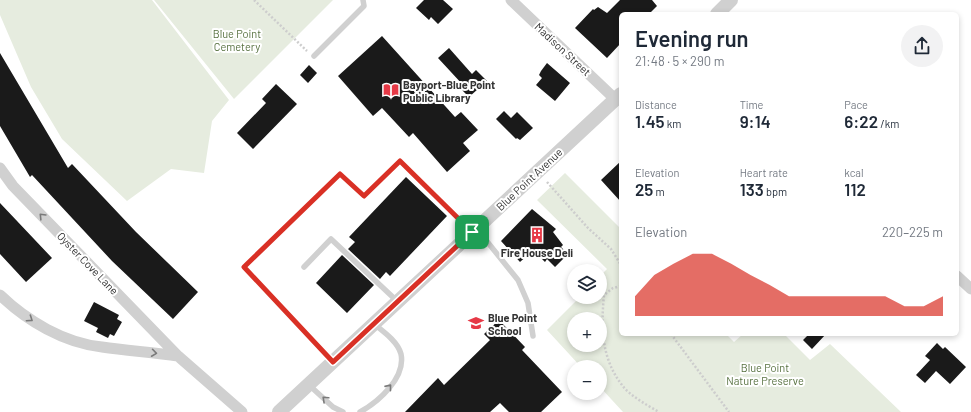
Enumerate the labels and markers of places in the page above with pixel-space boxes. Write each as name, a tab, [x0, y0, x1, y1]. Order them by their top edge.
place label: Bayport-Blue Point Public Library	[403, 78, 495, 104]
library icon: Bayport-Blue Point Public Library	[382, 81, 400, 99]
pin	[455, 215, 489, 249]
building icon: Fire House Deli	[528, 226, 546, 244]
place label: Fire House Deli	[501, 246, 573, 259]
place label: Blue Point School	[488, 311, 537, 337]
school or university icon: Blue Point School	[467, 314, 485, 332]

